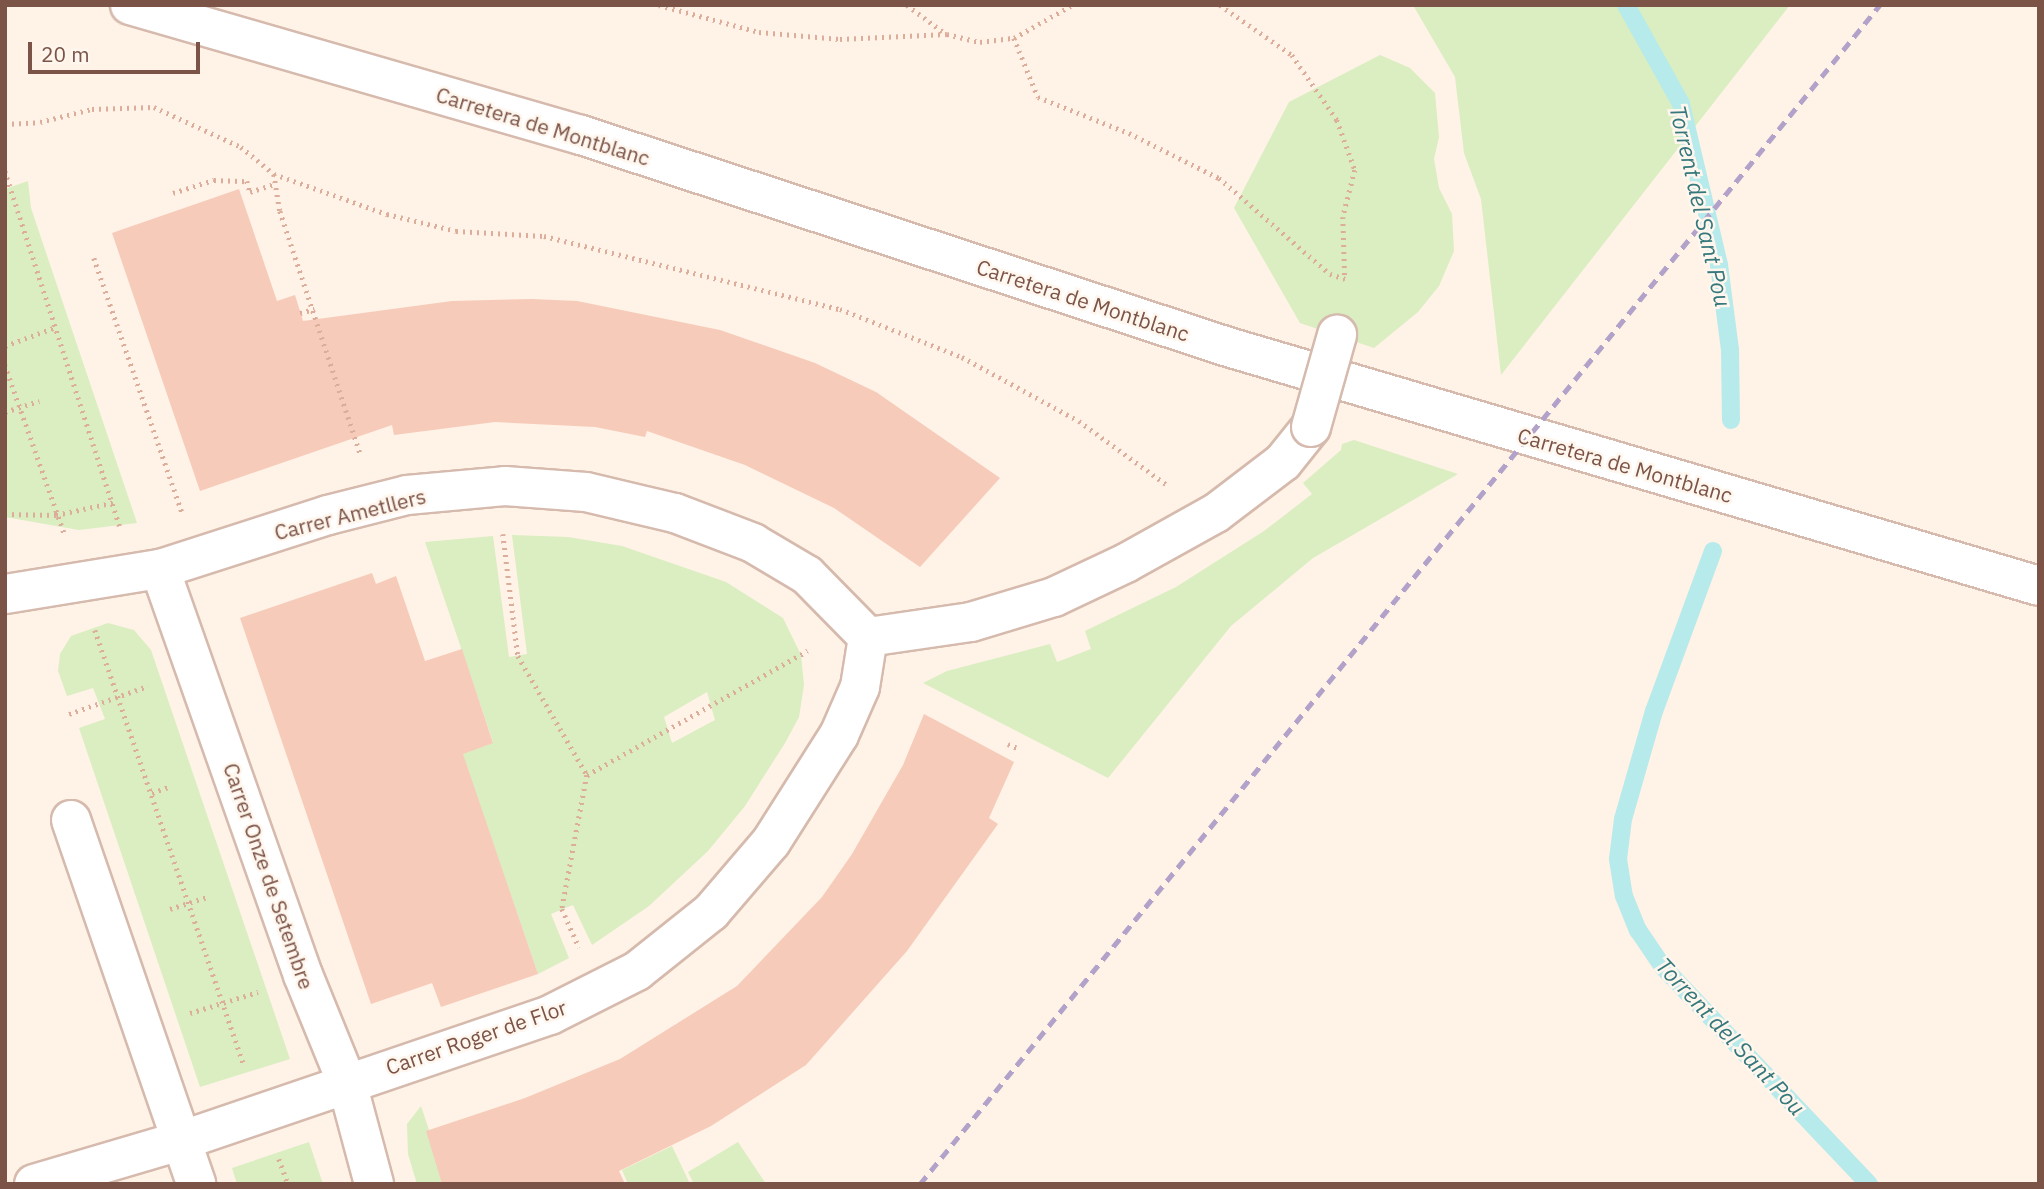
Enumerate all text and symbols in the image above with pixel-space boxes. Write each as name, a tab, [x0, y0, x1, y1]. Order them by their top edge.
scale bar	[32, 28, 203, 72]
text: 20 m	[41, 40, 90, 68]
street label: Carretera de Montblanc	[433, 81, 653, 171]
water label: Torrent del Sant Pou	[1664, 103, 1738, 309]
street label: Carretera de Montblanc	[974, 254, 1192, 346]
street label: Carretera de Montblanc	[1515, 422, 1735, 508]
street label: Carrer Ametllers	[272, 483, 428, 545]
street label: Carrer Onze de Setembre	[218, 760, 320, 992]
water label: Torrent del Sant Pou	[1651, 951, 1811, 1121]
street label: Carrer Roger de Flor	[382, 994, 570, 1080]

